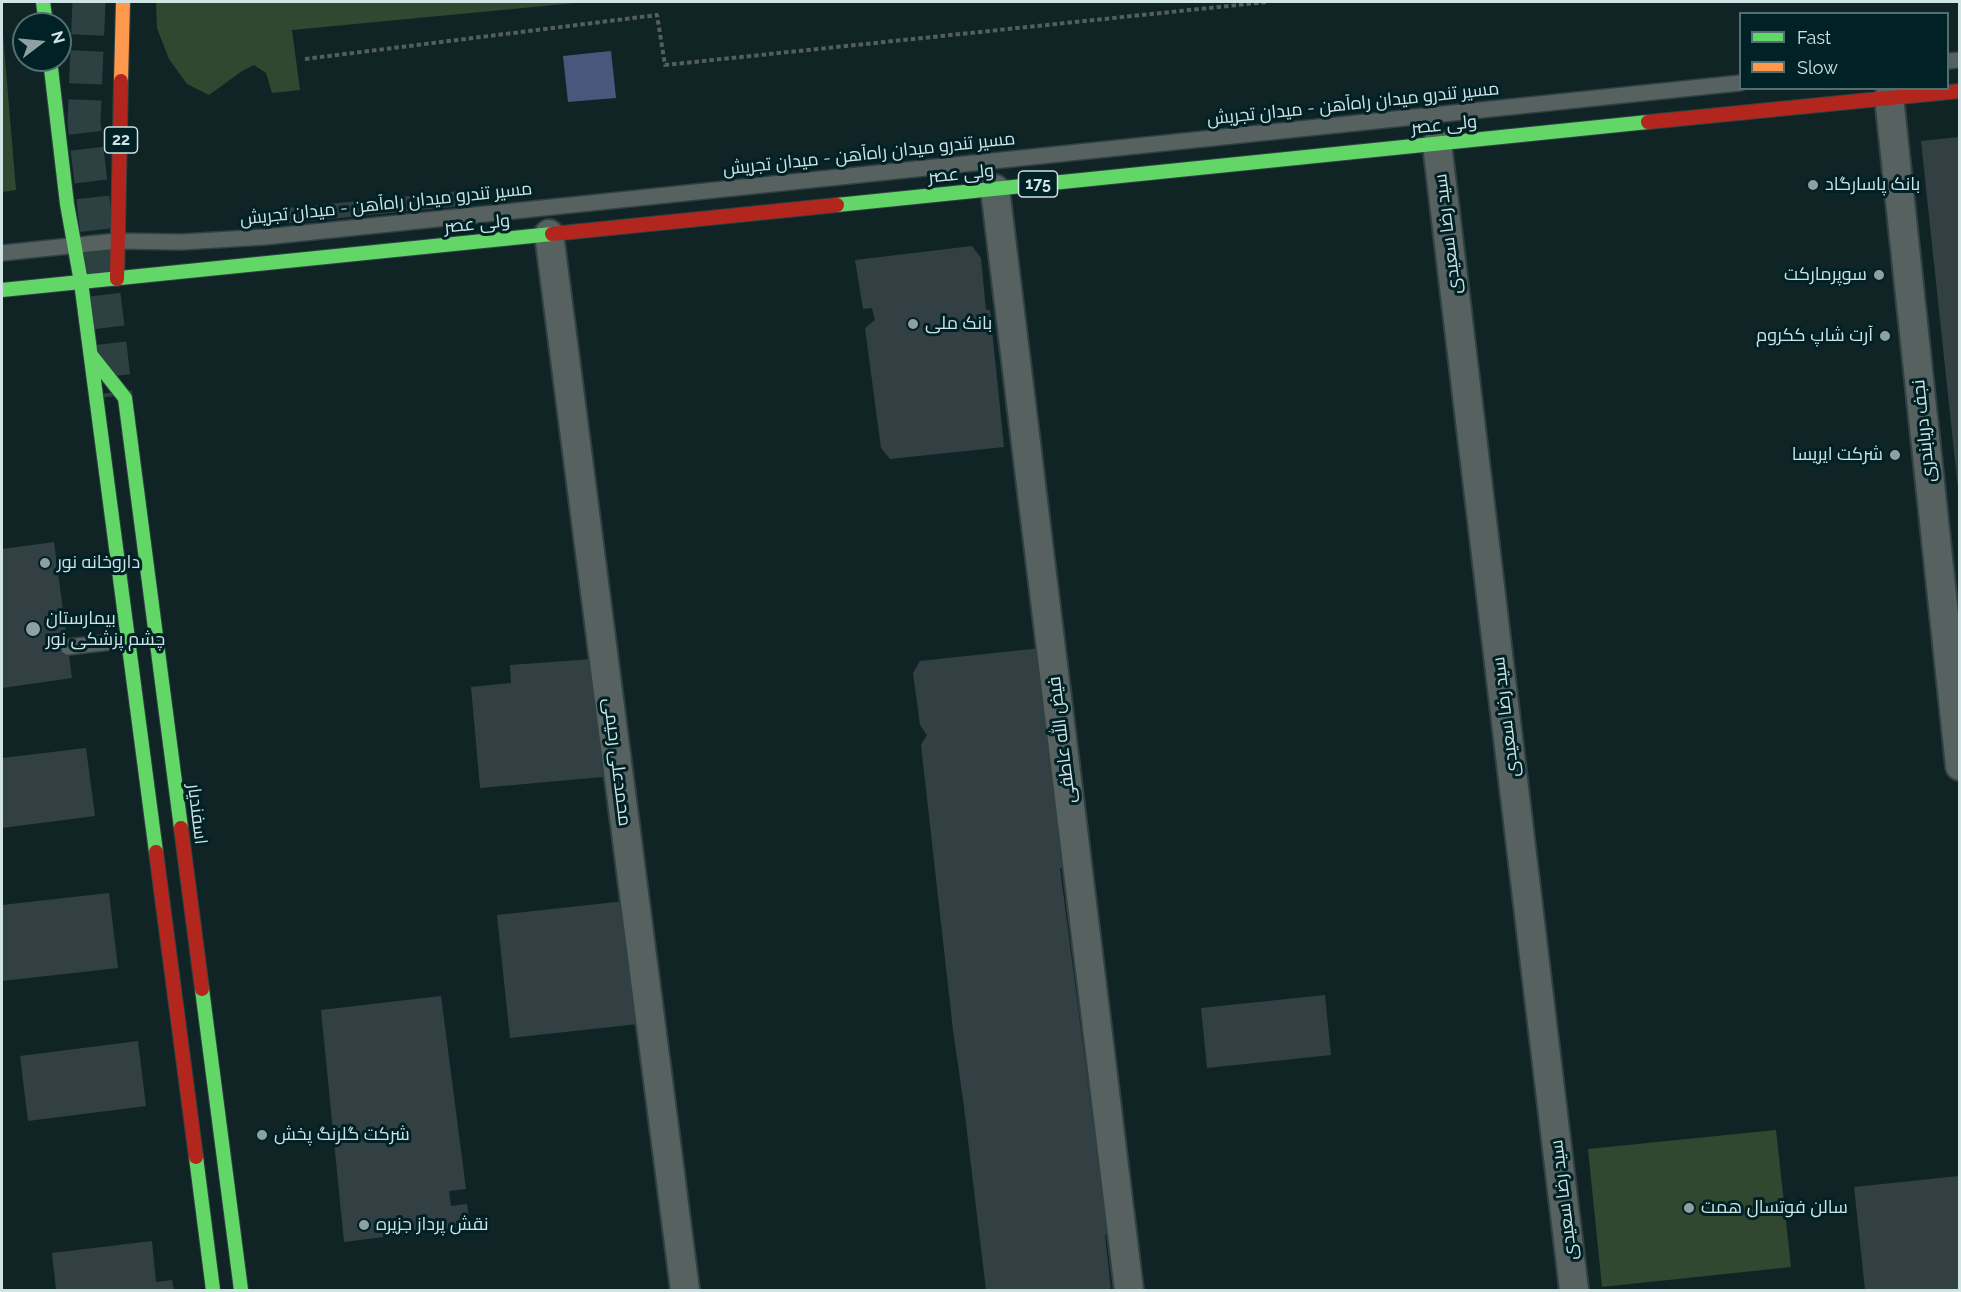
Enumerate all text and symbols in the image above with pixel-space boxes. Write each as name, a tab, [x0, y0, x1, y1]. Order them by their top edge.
north arrow	[12, 12, 72, 72]
legend	[1739, 12, 1949, 90]
text: Fast	[1797, 27, 1831, 48]
text: N	[47, 29, 69, 46]
text: Slow	[1797, 57, 1838, 78]
street label: مسیر تندرو میدان راه‌آهن - میدان تجریش	[1206, 78, 1500, 130]
street label: ولی عصر	[1410, 111, 1478, 139]
road number: 22	[104, 127, 138, 153]
street label: مسیر تندرو میدان راه‌آهن - میدان تجریش	[722, 128, 1016, 180]
street label: ولی عصر	[927, 160, 995, 188]
road number: 175	[1018, 171, 1058, 197]
street label: سید رضا سعیدی	[1430, 173, 1466, 295]
place label: بانک پاسارگاد	[1825, 174, 1920, 196]
street label: مسیر تندرو میدان راه‌آهن - میدان تجریش	[239, 178, 533, 230]
marker: بانک پاسارگاد	[1806, 178, 1820, 192]
street label: ولی عصر	[443, 210, 511, 238]
place label: سوپرمارکت	[1784, 264, 1867, 286]
marker: سوپرمارکت	[1872, 268, 1886, 282]
place label: بانک ملی	[925, 313, 992, 335]
marker: بانک ملی	[906, 317, 920, 331]
place label: آرت شاپ ککروم	[1756, 325, 1873, 347]
marker: آرت شاپ ککروم	[1878, 329, 1892, 343]
street label: نجف دریابندری	[1908, 378, 1940, 484]
place label: شرکت ایریسا	[1792, 444, 1883, 466]
marker: شرکت ایریسا	[1888, 448, 1902, 462]
place label: داروخانه نور	[57, 552, 140, 574]
marker: داروخانه نور	[38, 556, 52, 570]
place label: بیمارستان چشم پزشکی نور	[46, 608, 165, 650]
marker: بیمارستان چشم پزشکی نور	[24, 620, 42, 638]
street label: سید رضا سعیدی	[1488, 656, 1524, 778]
street label: فیض الله عاطفی	[1043, 675, 1081, 805]
street label: محمدعلی رحیمی	[598, 697, 636, 827]
street label: اسفندیار	[183, 782, 211, 846]
place label: شرکت گلرنگ پخش	[274, 1124, 410, 1146]
marker: شرکت گلرنگ پخش	[255, 1128, 269, 1142]
street label: سید رضا سعیدی	[1546, 1139, 1582, 1261]
place label: سالن فوتسال همت	[1701, 1197, 1848, 1219]
marker: سالن فوتسال همت	[1682, 1201, 1696, 1215]
place label: نقش پرداز جزیره	[376, 1214, 489, 1236]
marker: نقش پرداز جزیره	[357, 1218, 371, 1232]

